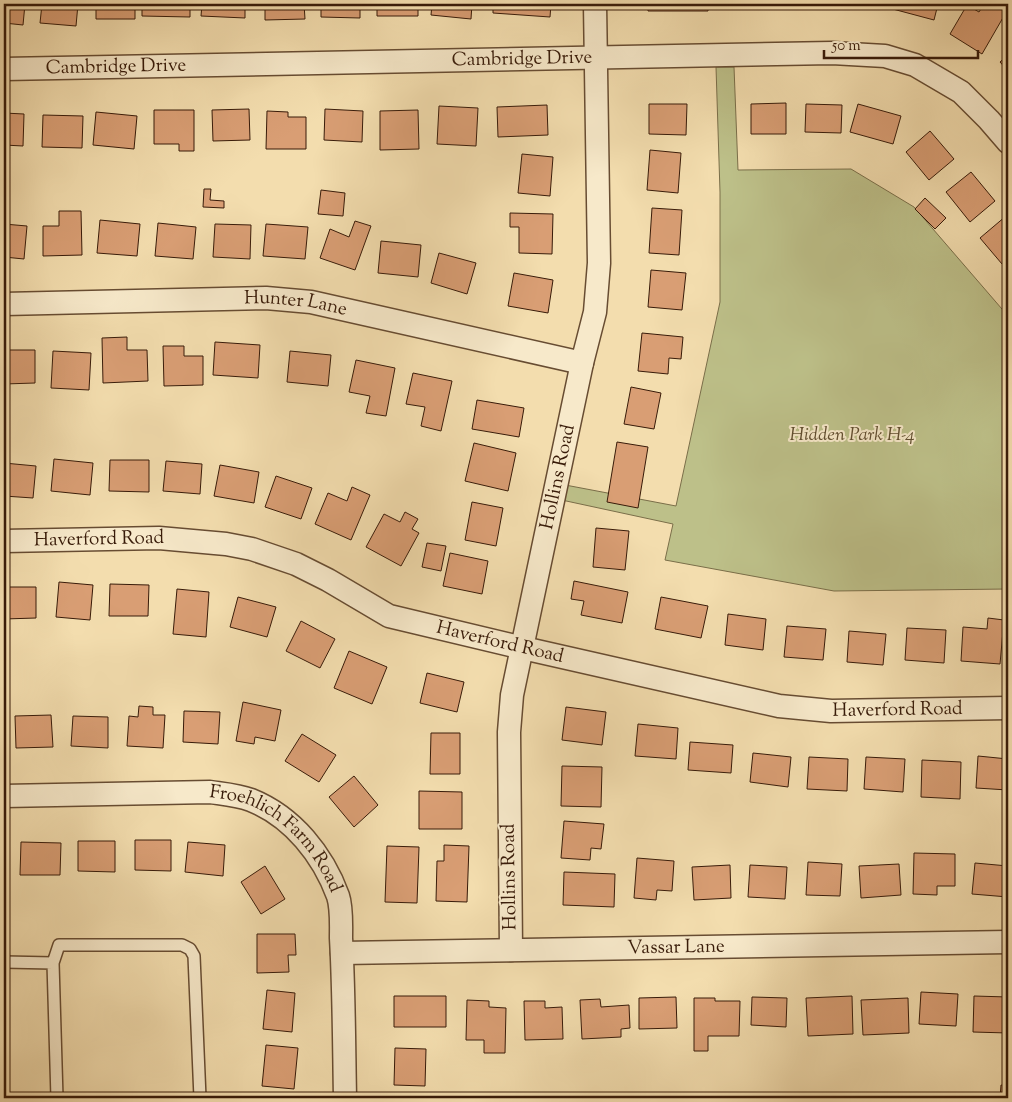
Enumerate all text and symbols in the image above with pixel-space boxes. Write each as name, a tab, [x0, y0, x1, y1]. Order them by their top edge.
scale bar	[824, 28, 978, 60]
text: 50 m	[831, 36, 861, 57]
street label: Cambridge Drive	[451, 44, 593, 74]
street label: Cambridge Drive	[45, 52, 187, 82]
street label: Hunter Lane	[244, 284, 350, 323]
street label: Hollins Road	[534, 422, 582, 532]
park label: Hidden Park H-4	[790, 422, 915, 449]
street label: Haverford Road	[34, 524, 165, 554]
street label: Haverford Road	[434, 614, 567, 670]
street label: Haverford Road	[832, 695, 963, 724]
street label: Froehlich Farm Road	[208, 779, 349, 897]
street label: Hollins Road	[496, 823, 524, 931]
street label: Vassar Lane	[627, 933, 725, 962]

